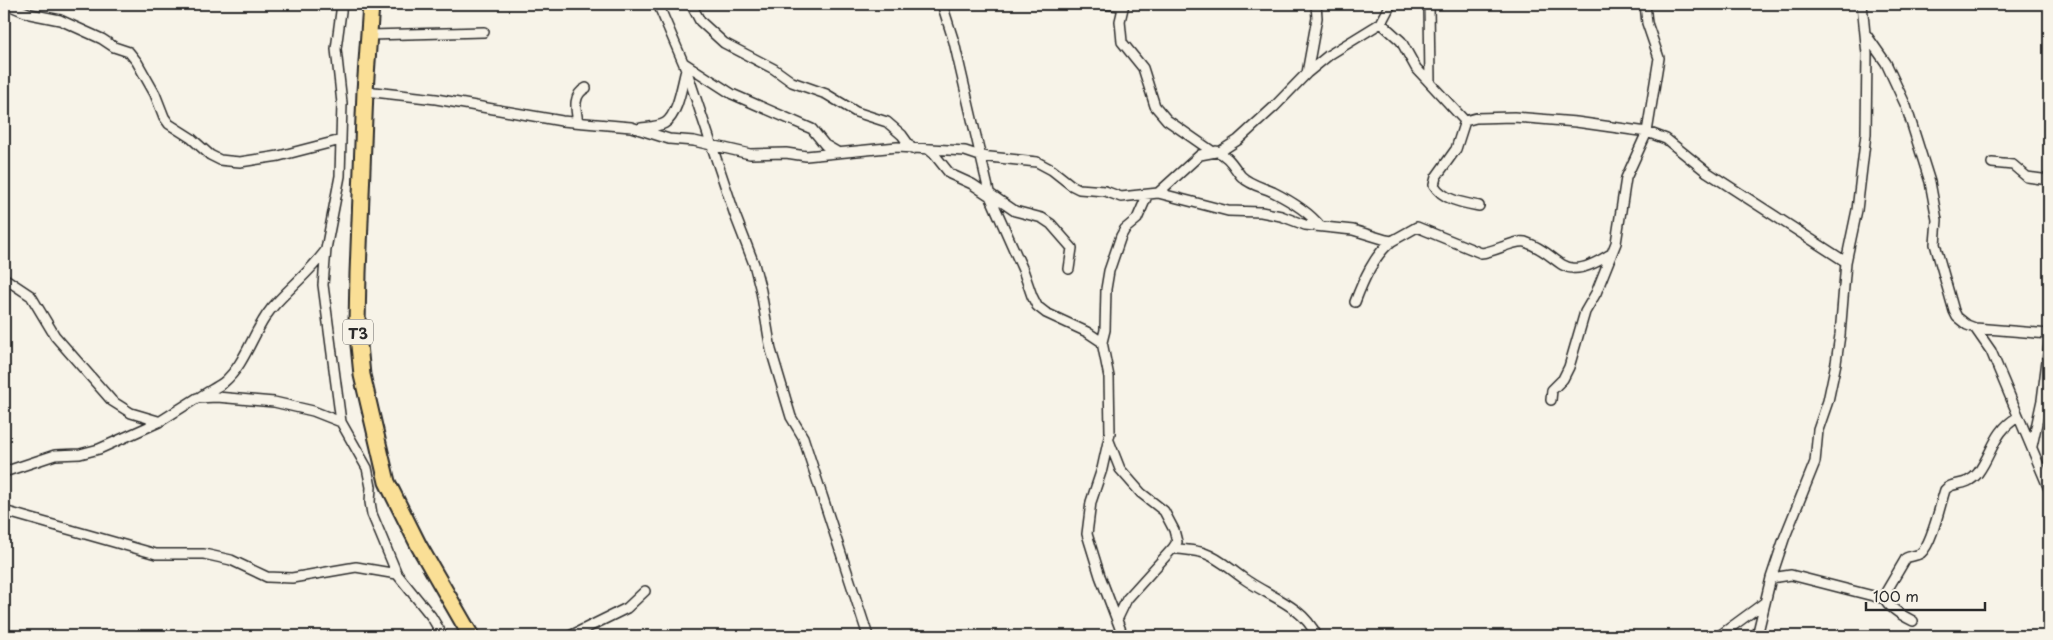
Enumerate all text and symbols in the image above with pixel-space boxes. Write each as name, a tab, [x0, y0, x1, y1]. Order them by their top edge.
road number: T3	[343, 320, 373, 344]
scale bar	[1866, 580, 1984, 612]
text: 100 m	[1873, 584, 1919, 607]

